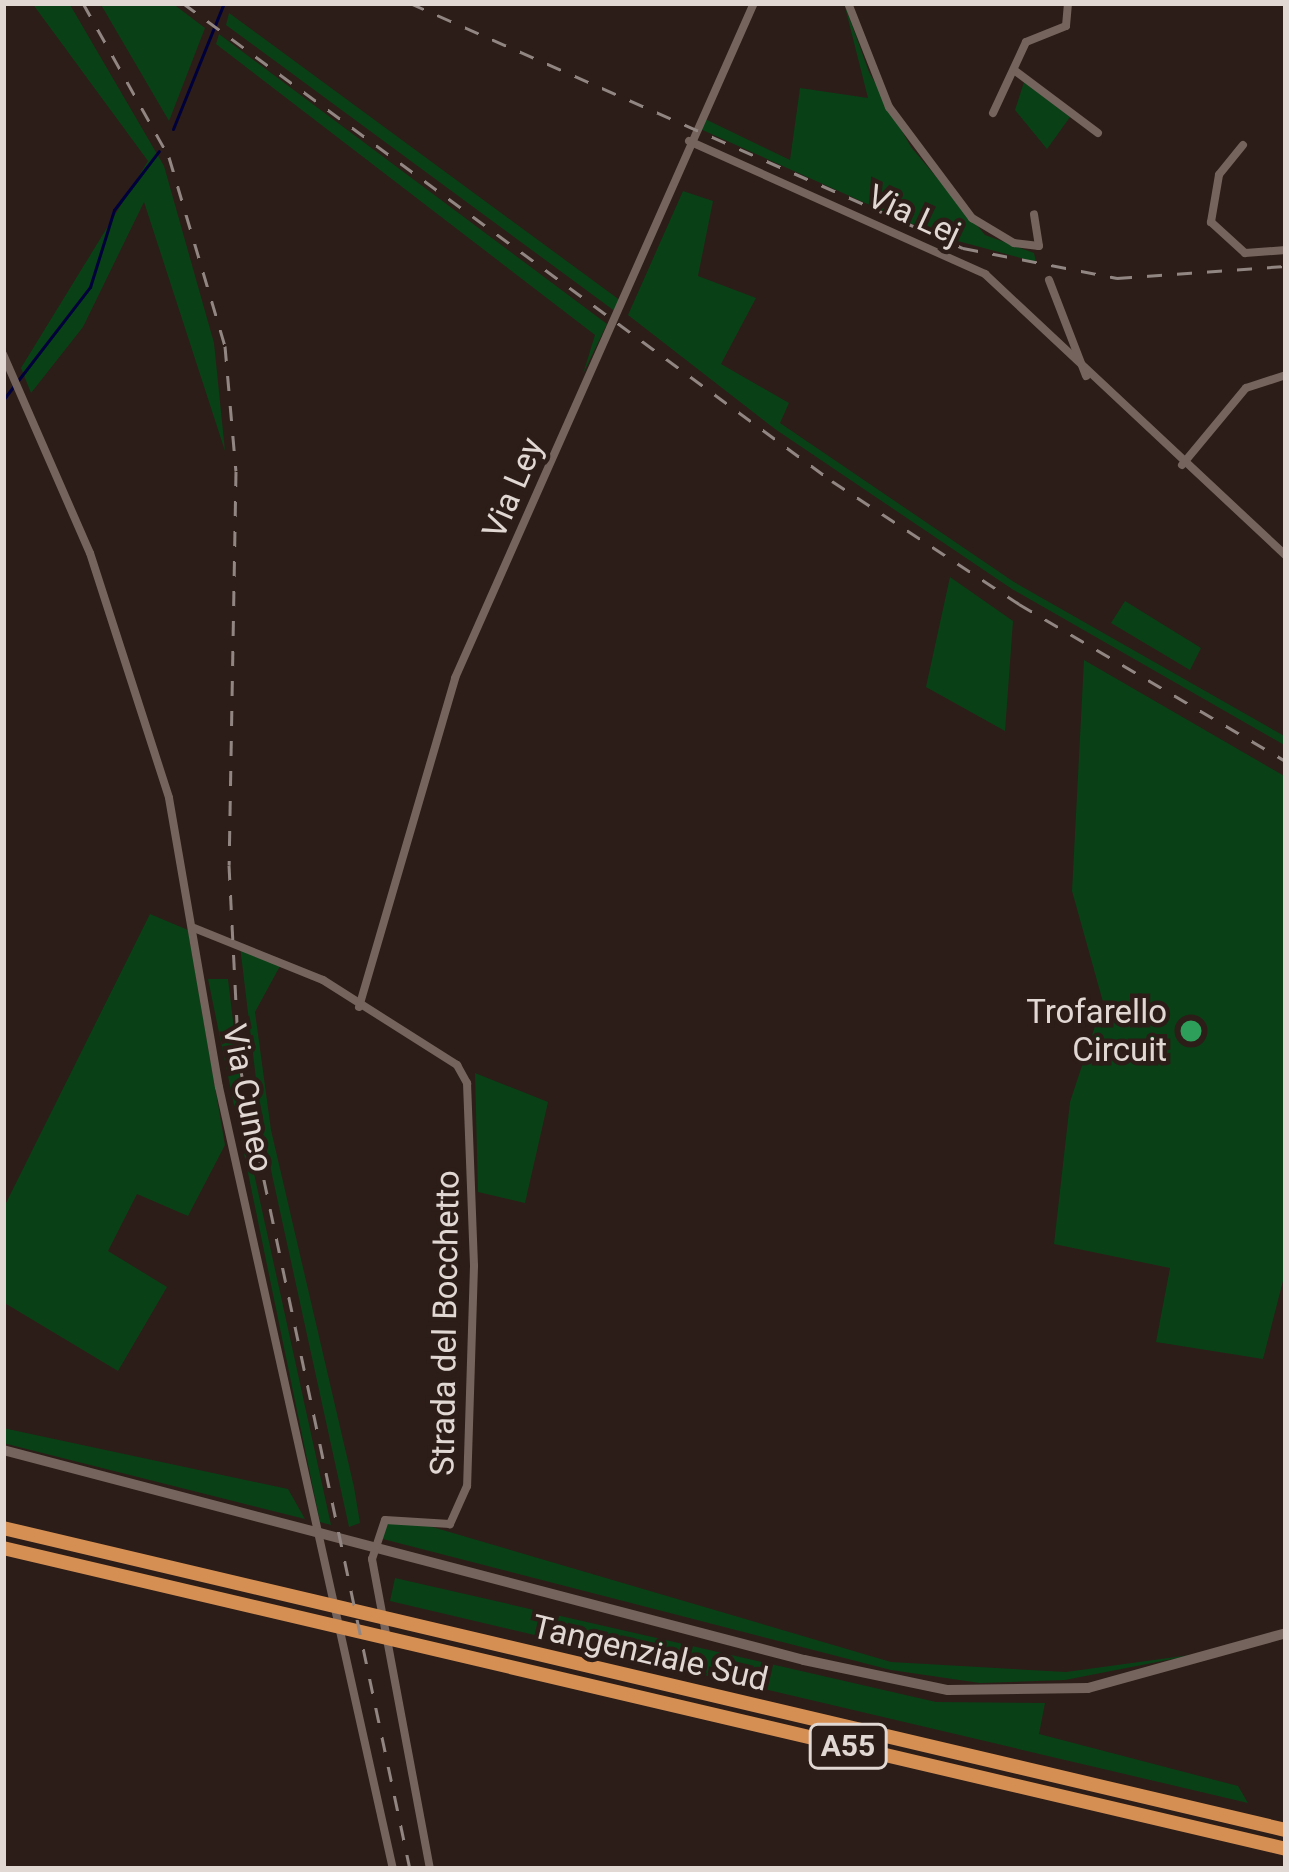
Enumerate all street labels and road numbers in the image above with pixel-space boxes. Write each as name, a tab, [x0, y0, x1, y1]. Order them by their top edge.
street label: Via Lej	[861, 176, 967, 254]
street label: Via Ley	[474, 432, 552, 544]
street label: Via Cuneo	[214, 1021, 282, 1175]
street label: Strada del Bocchetto	[423, 1170, 467, 1476]
street label: Tangenziale Sud	[528, 1607, 772, 1699]
road number: A55	[806, 1722, 890, 1770]

